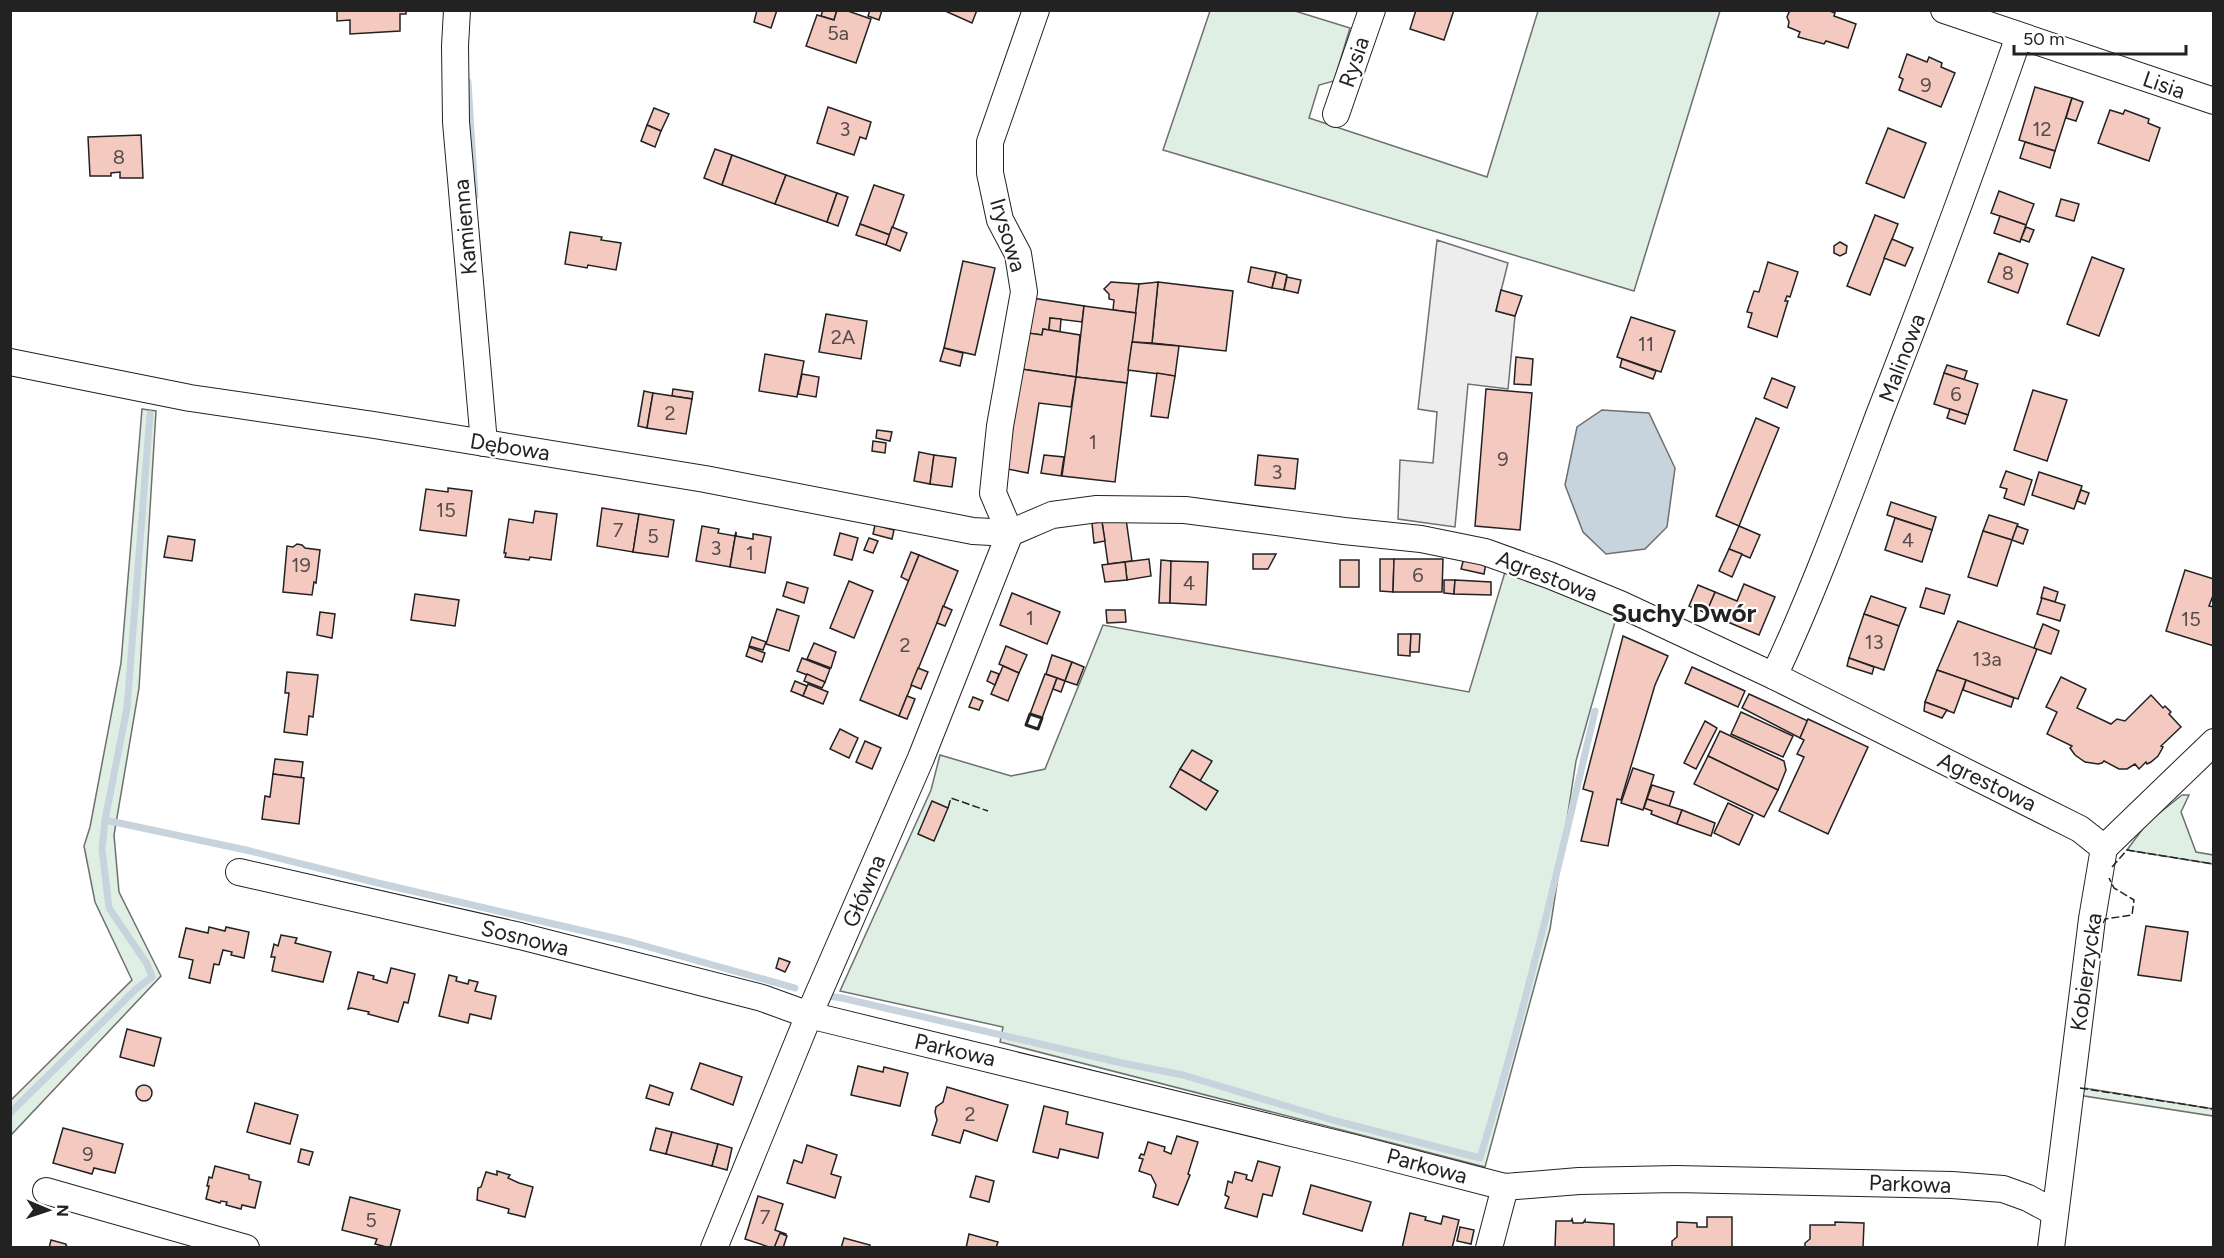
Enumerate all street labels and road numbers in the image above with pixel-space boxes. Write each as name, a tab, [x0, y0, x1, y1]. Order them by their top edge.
street label: Rysia	[1333, 33, 1375, 91]
street label: Lisia	[2139, 65, 2189, 105]
street label: Kamienna	[447, 178, 483, 276]
street label: Irysowa	[984, 195, 1032, 275]
street label: Malinowa	[1873, 310, 1931, 406]
street label: Dębowa	[468, 427, 552, 467]
street label: Agrestowa	[1493, 544, 1601, 608]
street label: Agrestowa	[1933, 747, 2041, 817]
street label: Główna	[837, 851, 891, 931]
street label: Kobierzycka	[2064, 911, 2108, 1033]
street label: Sosnowa	[478, 914, 572, 962]
street label: Parkowa	[912, 1028, 998, 1072]
street label: Parkowa	[1384, 1142, 1470, 1190]
street label: Parkowa	[1868, 1169, 1952, 1199]

